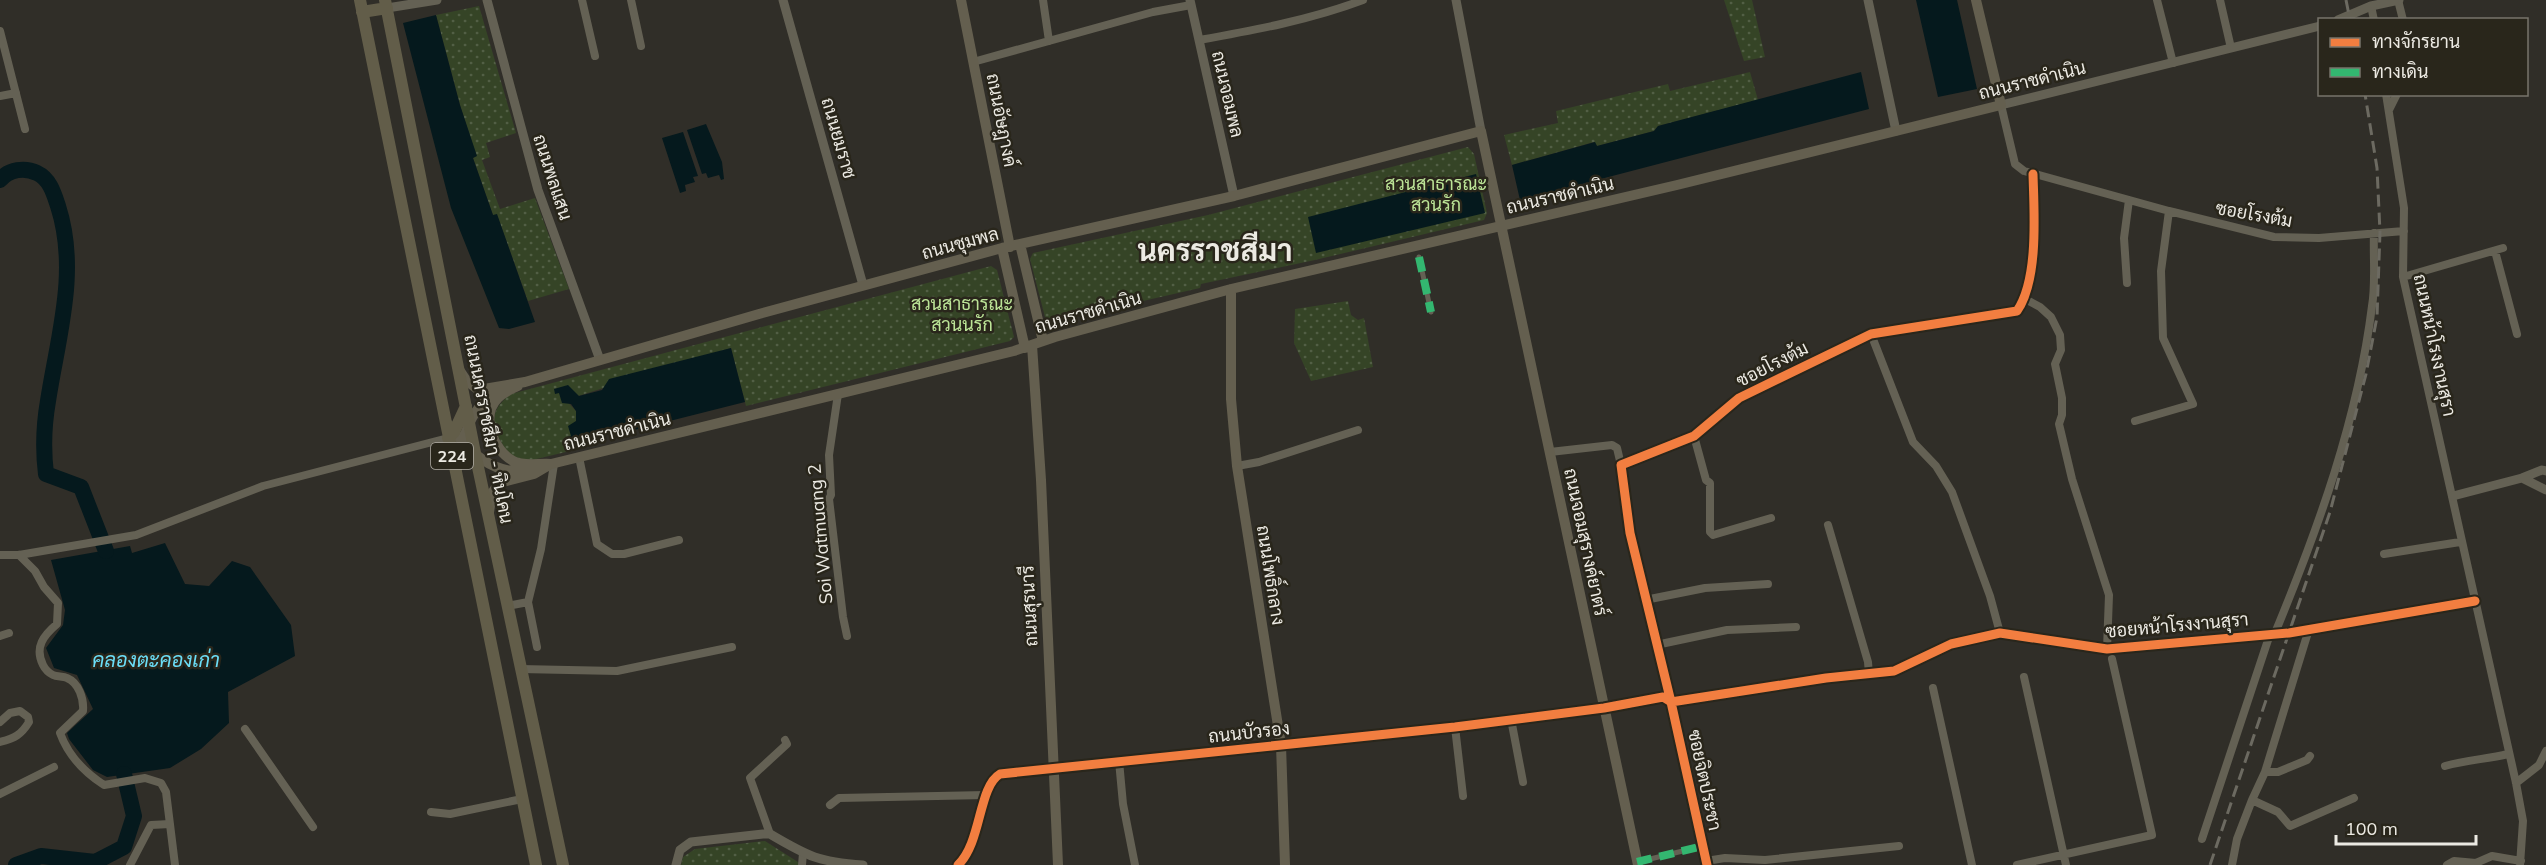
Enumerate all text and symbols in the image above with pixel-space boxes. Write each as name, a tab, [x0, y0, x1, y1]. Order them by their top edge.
legend	[2318, 18, 2528, 96]
text: ทางจักรยาน	[2372, 30, 2460, 53]
street label: ถนนจอมพล	[1207, 48, 1249, 140]
street label: ถนนราชดำเนิน	[1976, 56, 2088, 104]
text: ทางเดิน	[2372, 60, 2428, 83]
street label: ถนนอัษฎางค์	[981, 71, 1023, 169]
street label: ถนนยมราช	[816, 95, 862, 181]
street label: ถนนพลแสน	[528, 131, 578, 223]
street label: ถนนราชดำเนิน	[1504, 171, 1616, 219]
park label: สวนสาธารณะ สวนรัก	[1385, 172, 1487, 216]
street label: ซอยโรงต้ม	[2214, 195, 2294, 232]
street label: ถนนชุมพล	[919, 222, 1001, 265]
district label: นครราชสีมา	[1137, 231, 1293, 269]
street label: ถนนหน้าโรงงานสุรา	[2408, 271, 2462, 419]
street label: ถนนราชดำเนิน	[1032, 286, 1144, 338]
park label: สวนสาธารณะ สวนนรัก	[911, 292, 1013, 336]
street label: ถนนนครราชสีมา - หินโคน	[459, 332, 520, 526]
street label: ซอยโรงต้ม	[1732, 335, 1812, 392]
street label: ถนนราชดำเนิน	[561, 407, 673, 455]
road number: 224	[431, 443, 473, 469]
street label: Soi Watmuang 2	[802, 463, 838, 605]
street label: ถนนจอมสุรางค์ยาตร์	[1558, 466, 1614, 619]
street label: ถนนโพธิ์กลาง	[1252, 523, 1294, 626]
street label: ถนนสุรนารี	[1014, 564, 1044, 647]
street label: ซอยหน้าโรงงานสุรา	[2104, 606, 2250, 644]
water label: คลองตะคองเก่า	[92, 647, 220, 672]
street label: ถนนบัวรอง	[1207, 716, 1291, 748]
street label: ซอยจิตประชา	[1683, 727, 1727, 833]
scale bar	[2336, 808, 2476, 846]
text: 100 m	[2345, 817, 2398, 840]

